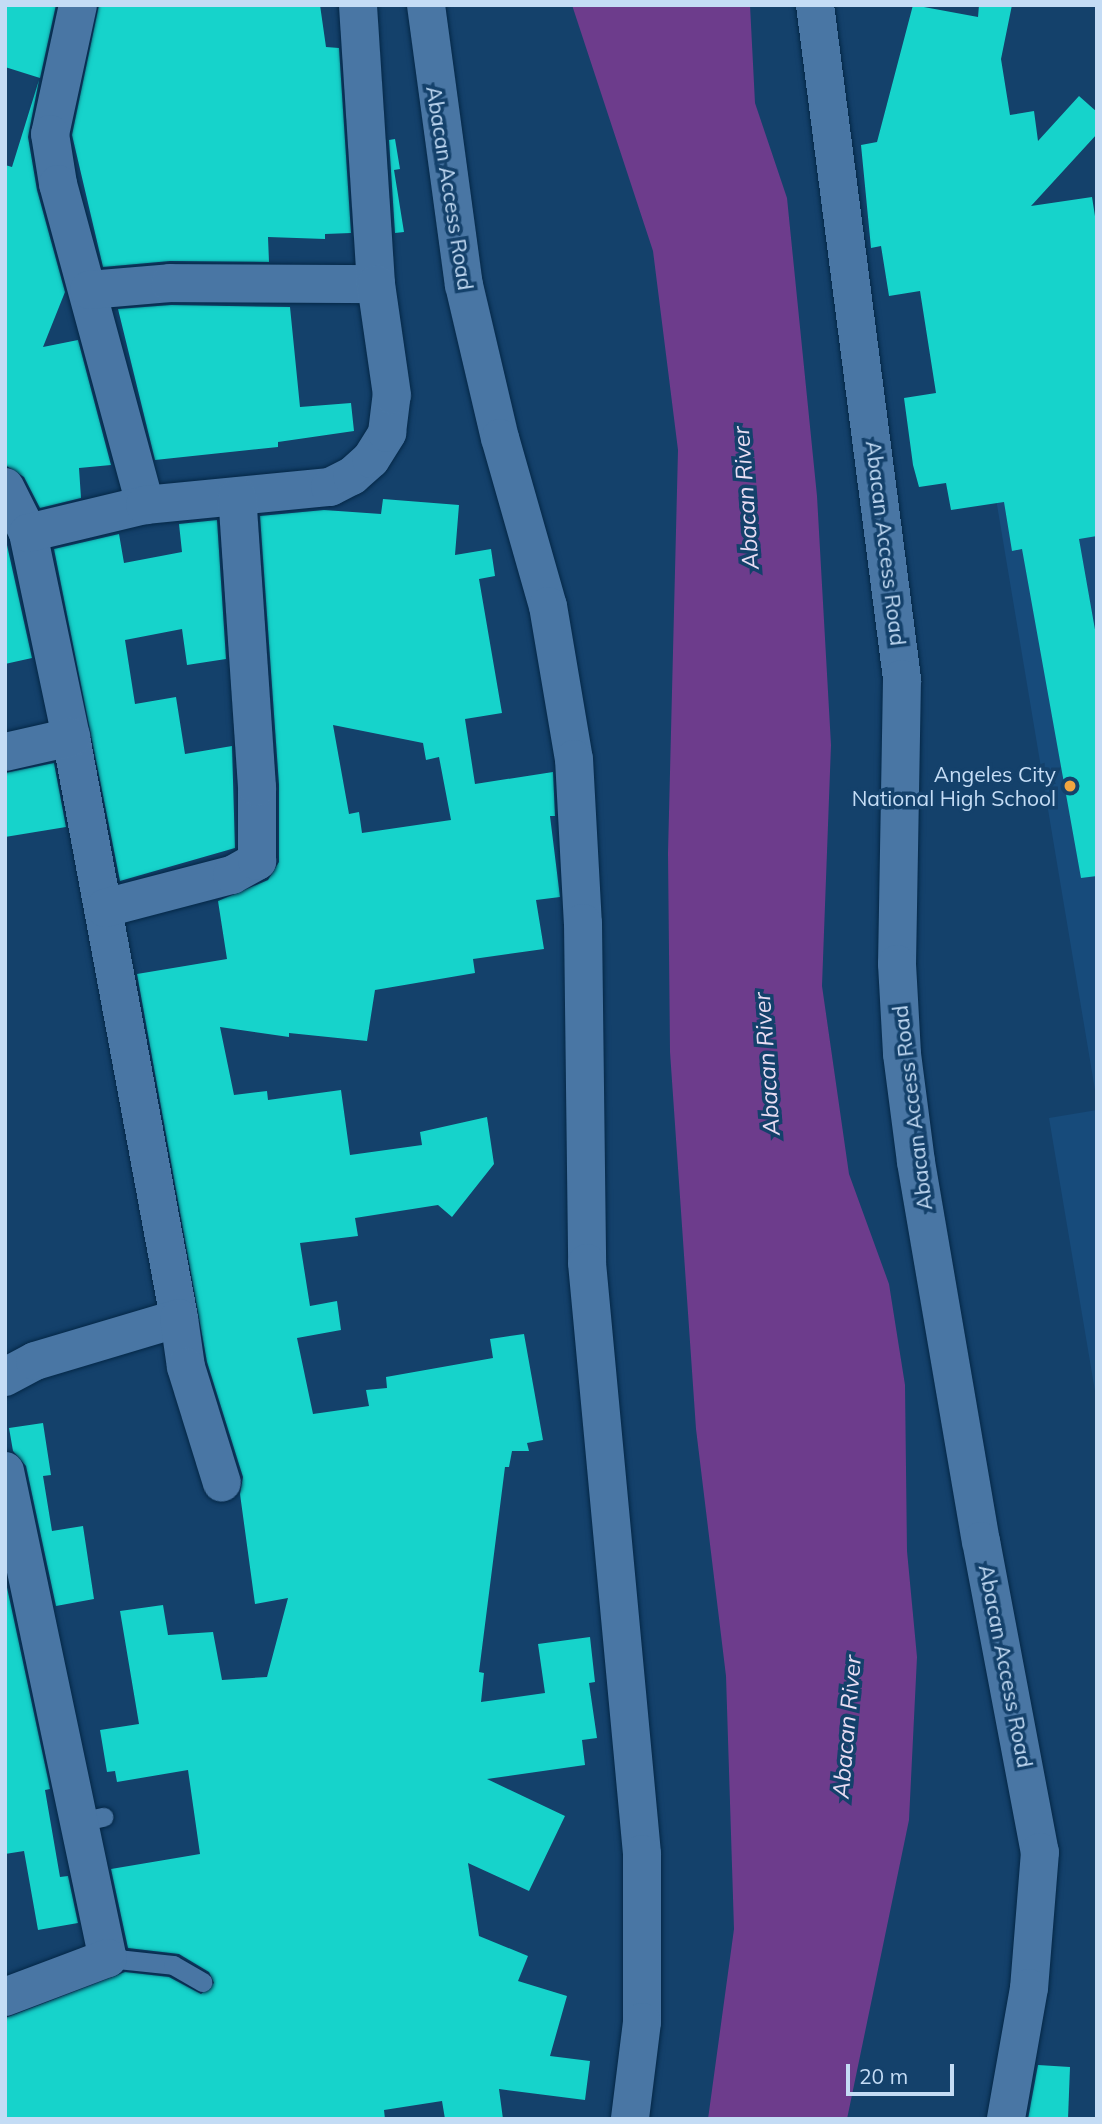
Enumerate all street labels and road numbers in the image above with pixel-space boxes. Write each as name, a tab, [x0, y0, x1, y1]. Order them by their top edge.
street label: Abacan Access Road	[421, 84, 479, 292]
street label: Abacan Access Road	[861, 439, 911, 647]
street label: Abacan Access Road	[887, 1004, 937, 1212]
street label: Abacan Access Road	[974, 1562, 1038, 1770]

